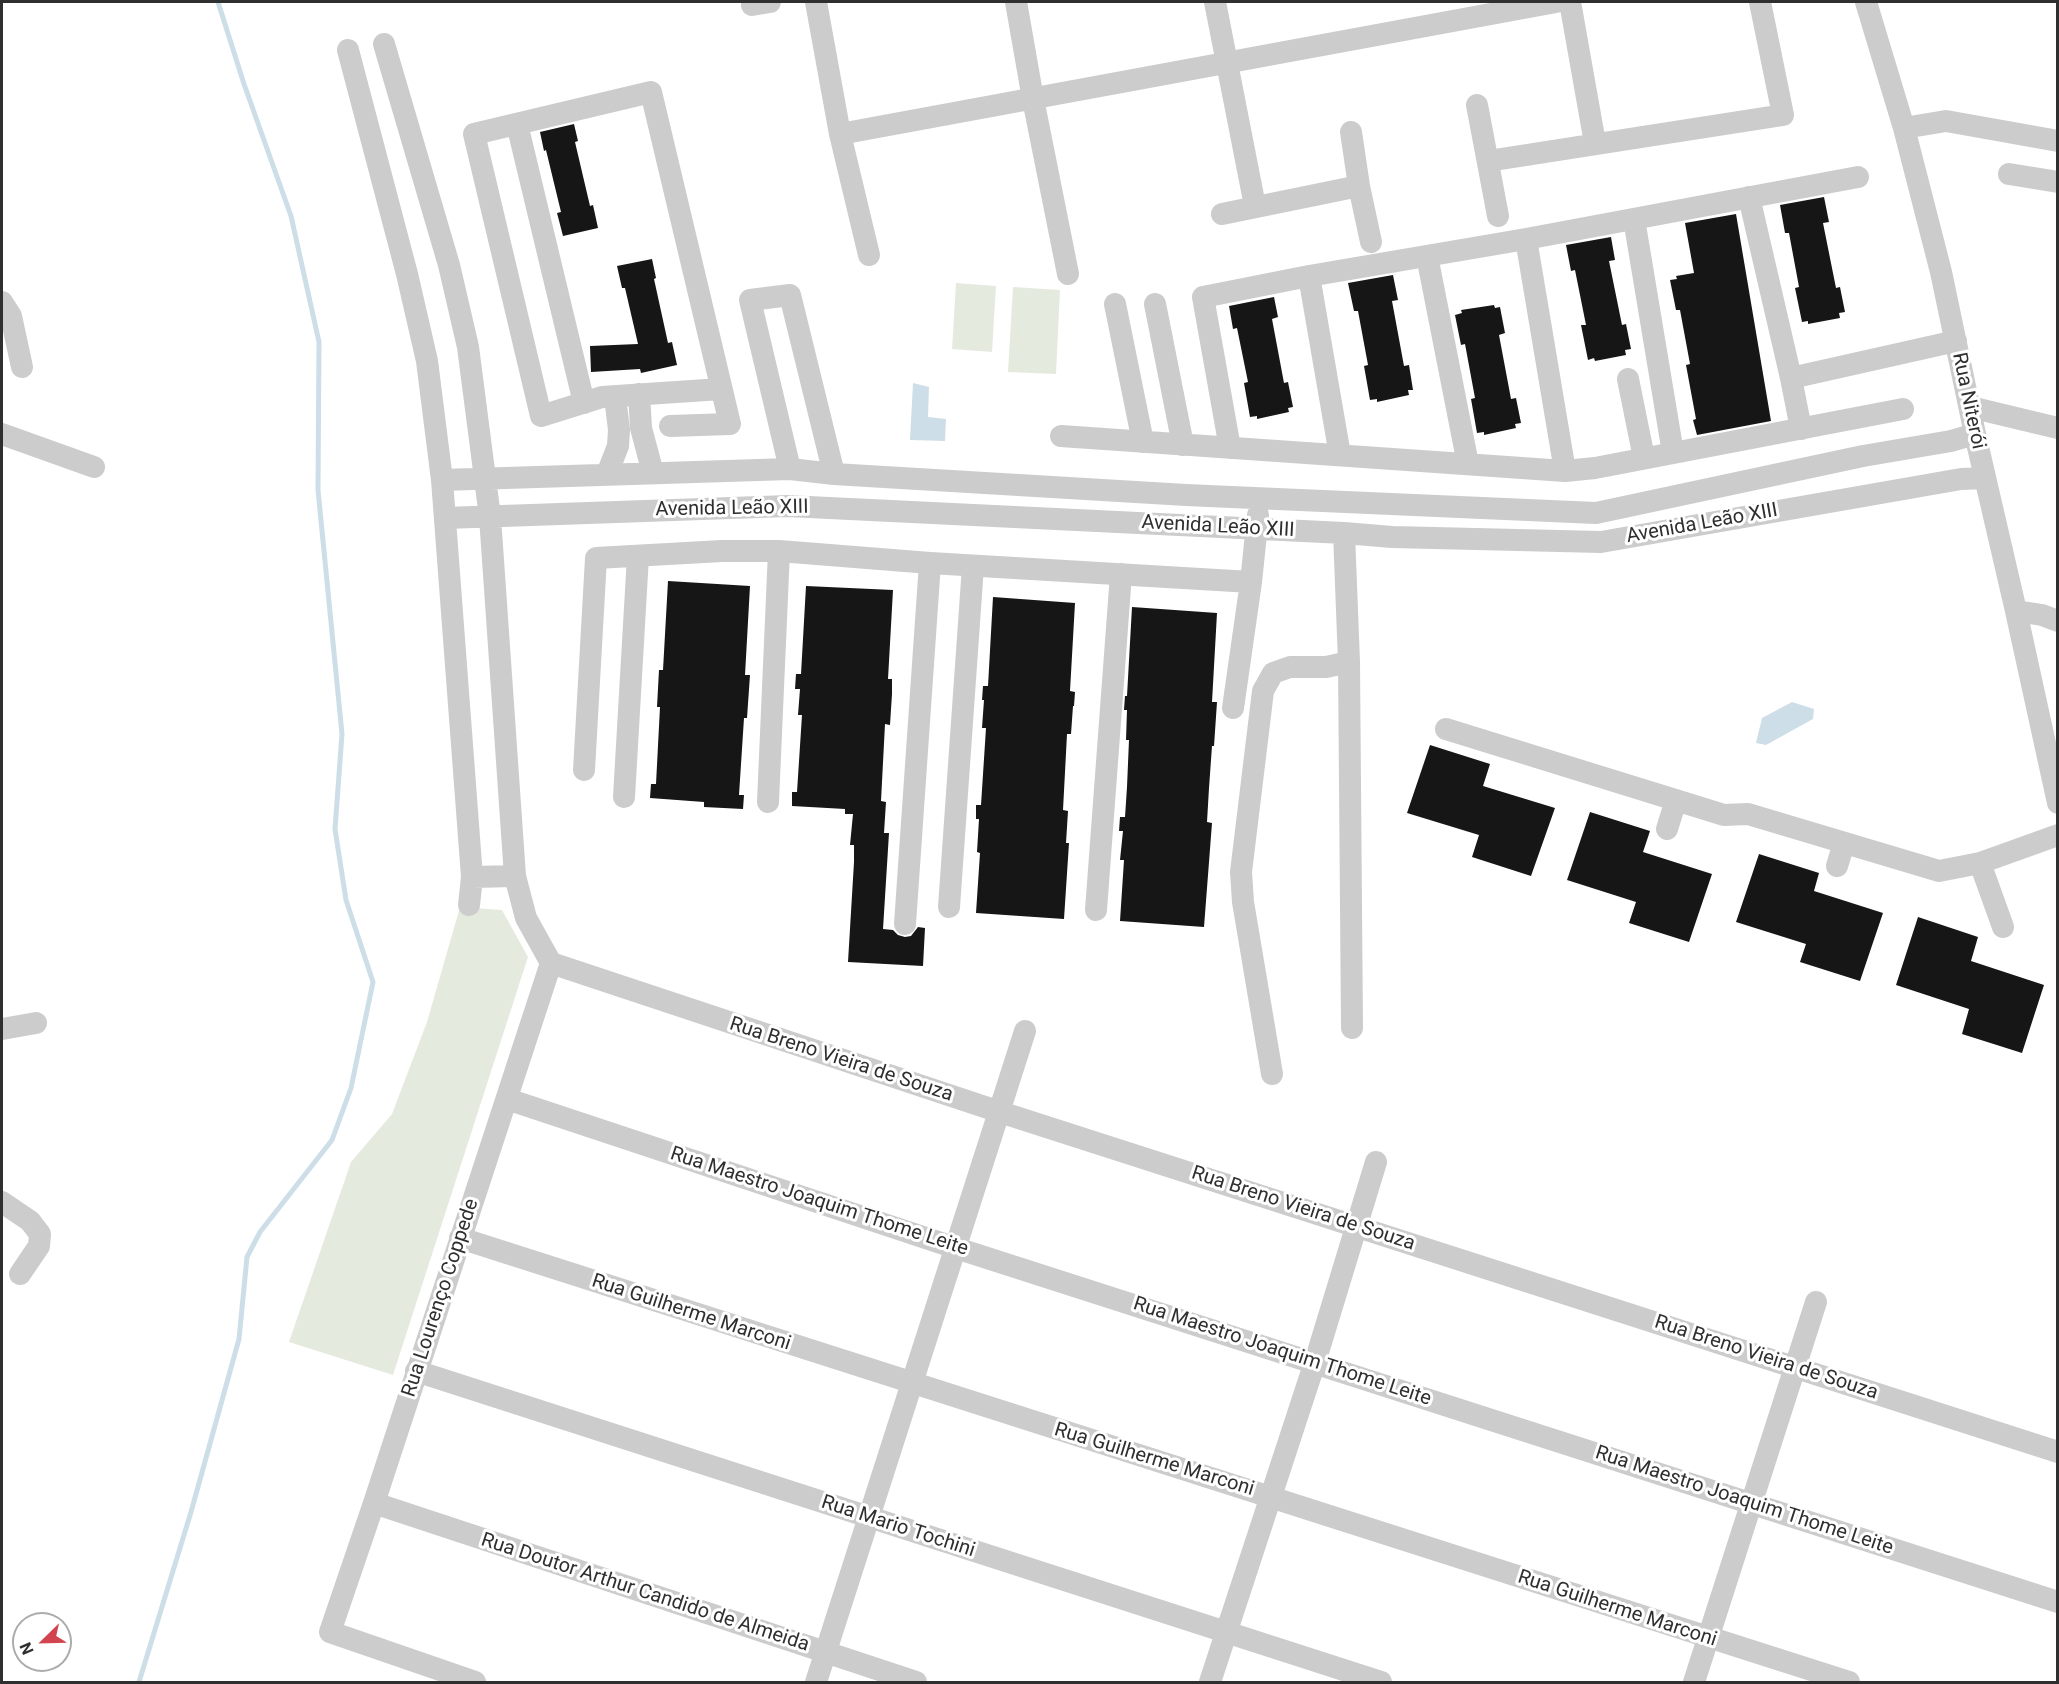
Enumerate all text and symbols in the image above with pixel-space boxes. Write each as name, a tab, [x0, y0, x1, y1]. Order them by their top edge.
street label: Rua Niterói	[1946, 350, 1990, 452]
street label: Avenida Leão XIII	[655, 496, 809, 522]
street label: Avenida Leão XIII	[1624, 499, 1780, 549]
street label: Avenida Leão XIII	[1141, 511, 1295, 543]
street label: Rua Breno Vieira de Souza	[726, 1013, 956, 1107]
street label: Rua Maestro Joaquim Thome Leite	[667, 1142, 971, 1262]
street label: Rua Breno Vieira de Souza	[1188, 1162, 1418, 1256]
street label: Rua Lourenço Coppede	[398, 1196, 484, 1400]
street label: Rua Guilherme Marconi	[588, 1269, 794, 1357]
street label: Rua Maestro Joaquim Thome Leite	[1130, 1292, 1434, 1412]
street label: Rua Breno Vieira de Souza	[1651, 1311, 1881, 1405]
street label: Rua Guilherme Marconi	[1051, 1418, 1257, 1502]
street label: Rua Maestro Joaquim Thome Leite	[1592, 1441, 1896, 1561]
street label: Rua Mario Tochini	[818, 1491, 978, 1563]
street label: Rua Doutor Arthur Candido de Almeida	[478, 1529, 812, 1657]
street label: Rua Guilherme Marconi	[1514, 1565, 1720, 1653]
north arrow	[12, 1612, 72, 1672]
text: N	[16, 1640, 38, 1657]

